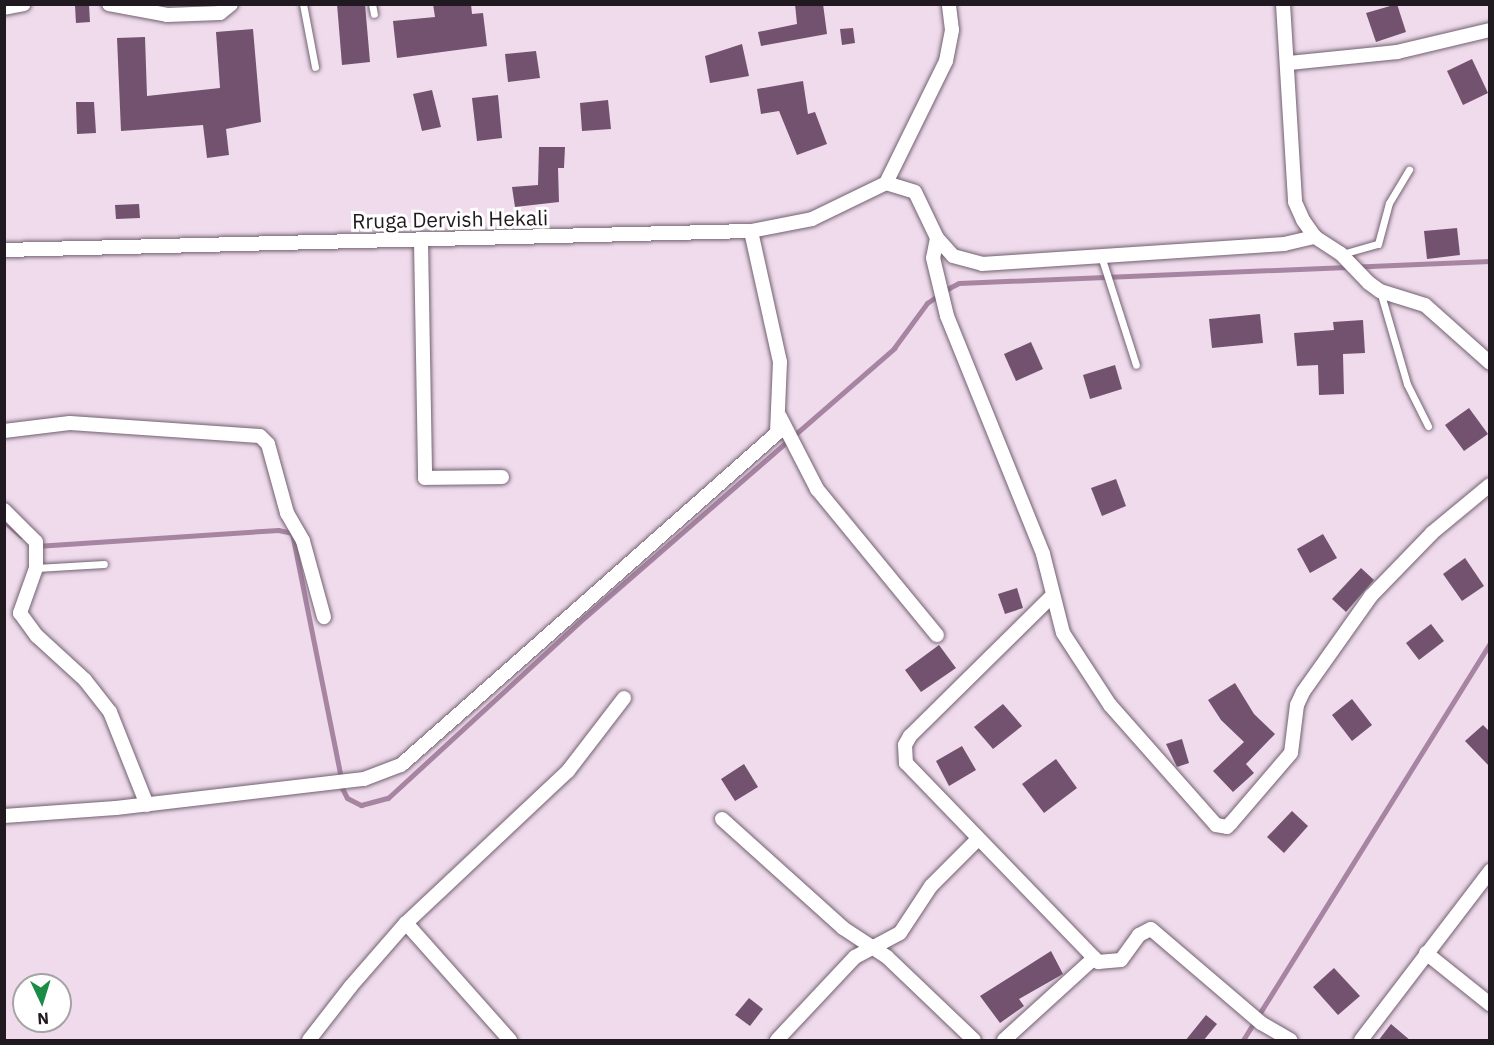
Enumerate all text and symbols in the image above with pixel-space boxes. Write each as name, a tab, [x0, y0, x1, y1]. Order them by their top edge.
street label: Rruga Dervish Hekali	[352, 205, 548, 233]
north arrow	[12, 973, 72, 1033]
text: N	[37, 1009, 50, 1029]

